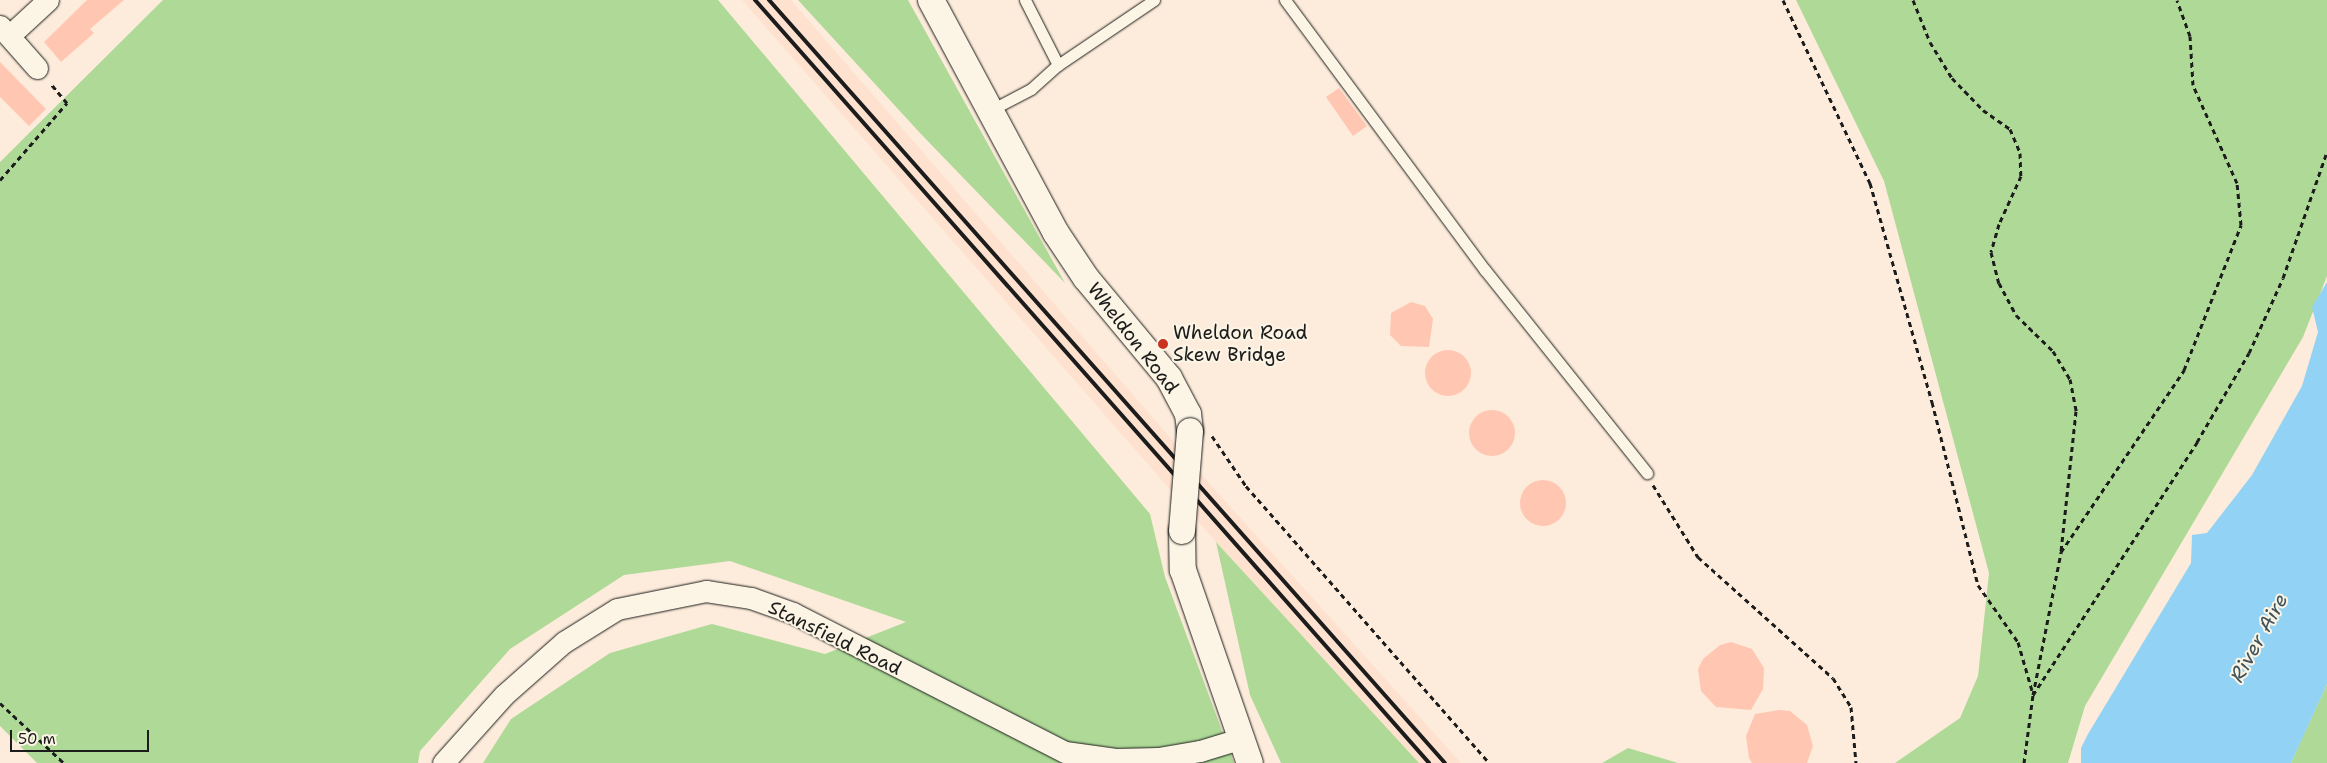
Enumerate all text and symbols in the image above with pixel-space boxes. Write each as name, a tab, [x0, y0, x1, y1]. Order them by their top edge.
street label: Wheldon Road	[1083, 278, 1183, 398]
place label: Wheldon Road Skew Bridge	[1173, 322, 1308, 366]
marker: Wheldon Road Skew Bridge	[1157, 338, 1169, 350]
water label: River Aire	[2225, 590, 2293, 686]
street label: Stansfield Road	[765, 596, 905, 680]
scale bar	[12, 720, 151, 752]
text: 50 m	[18, 729, 56, 749]

